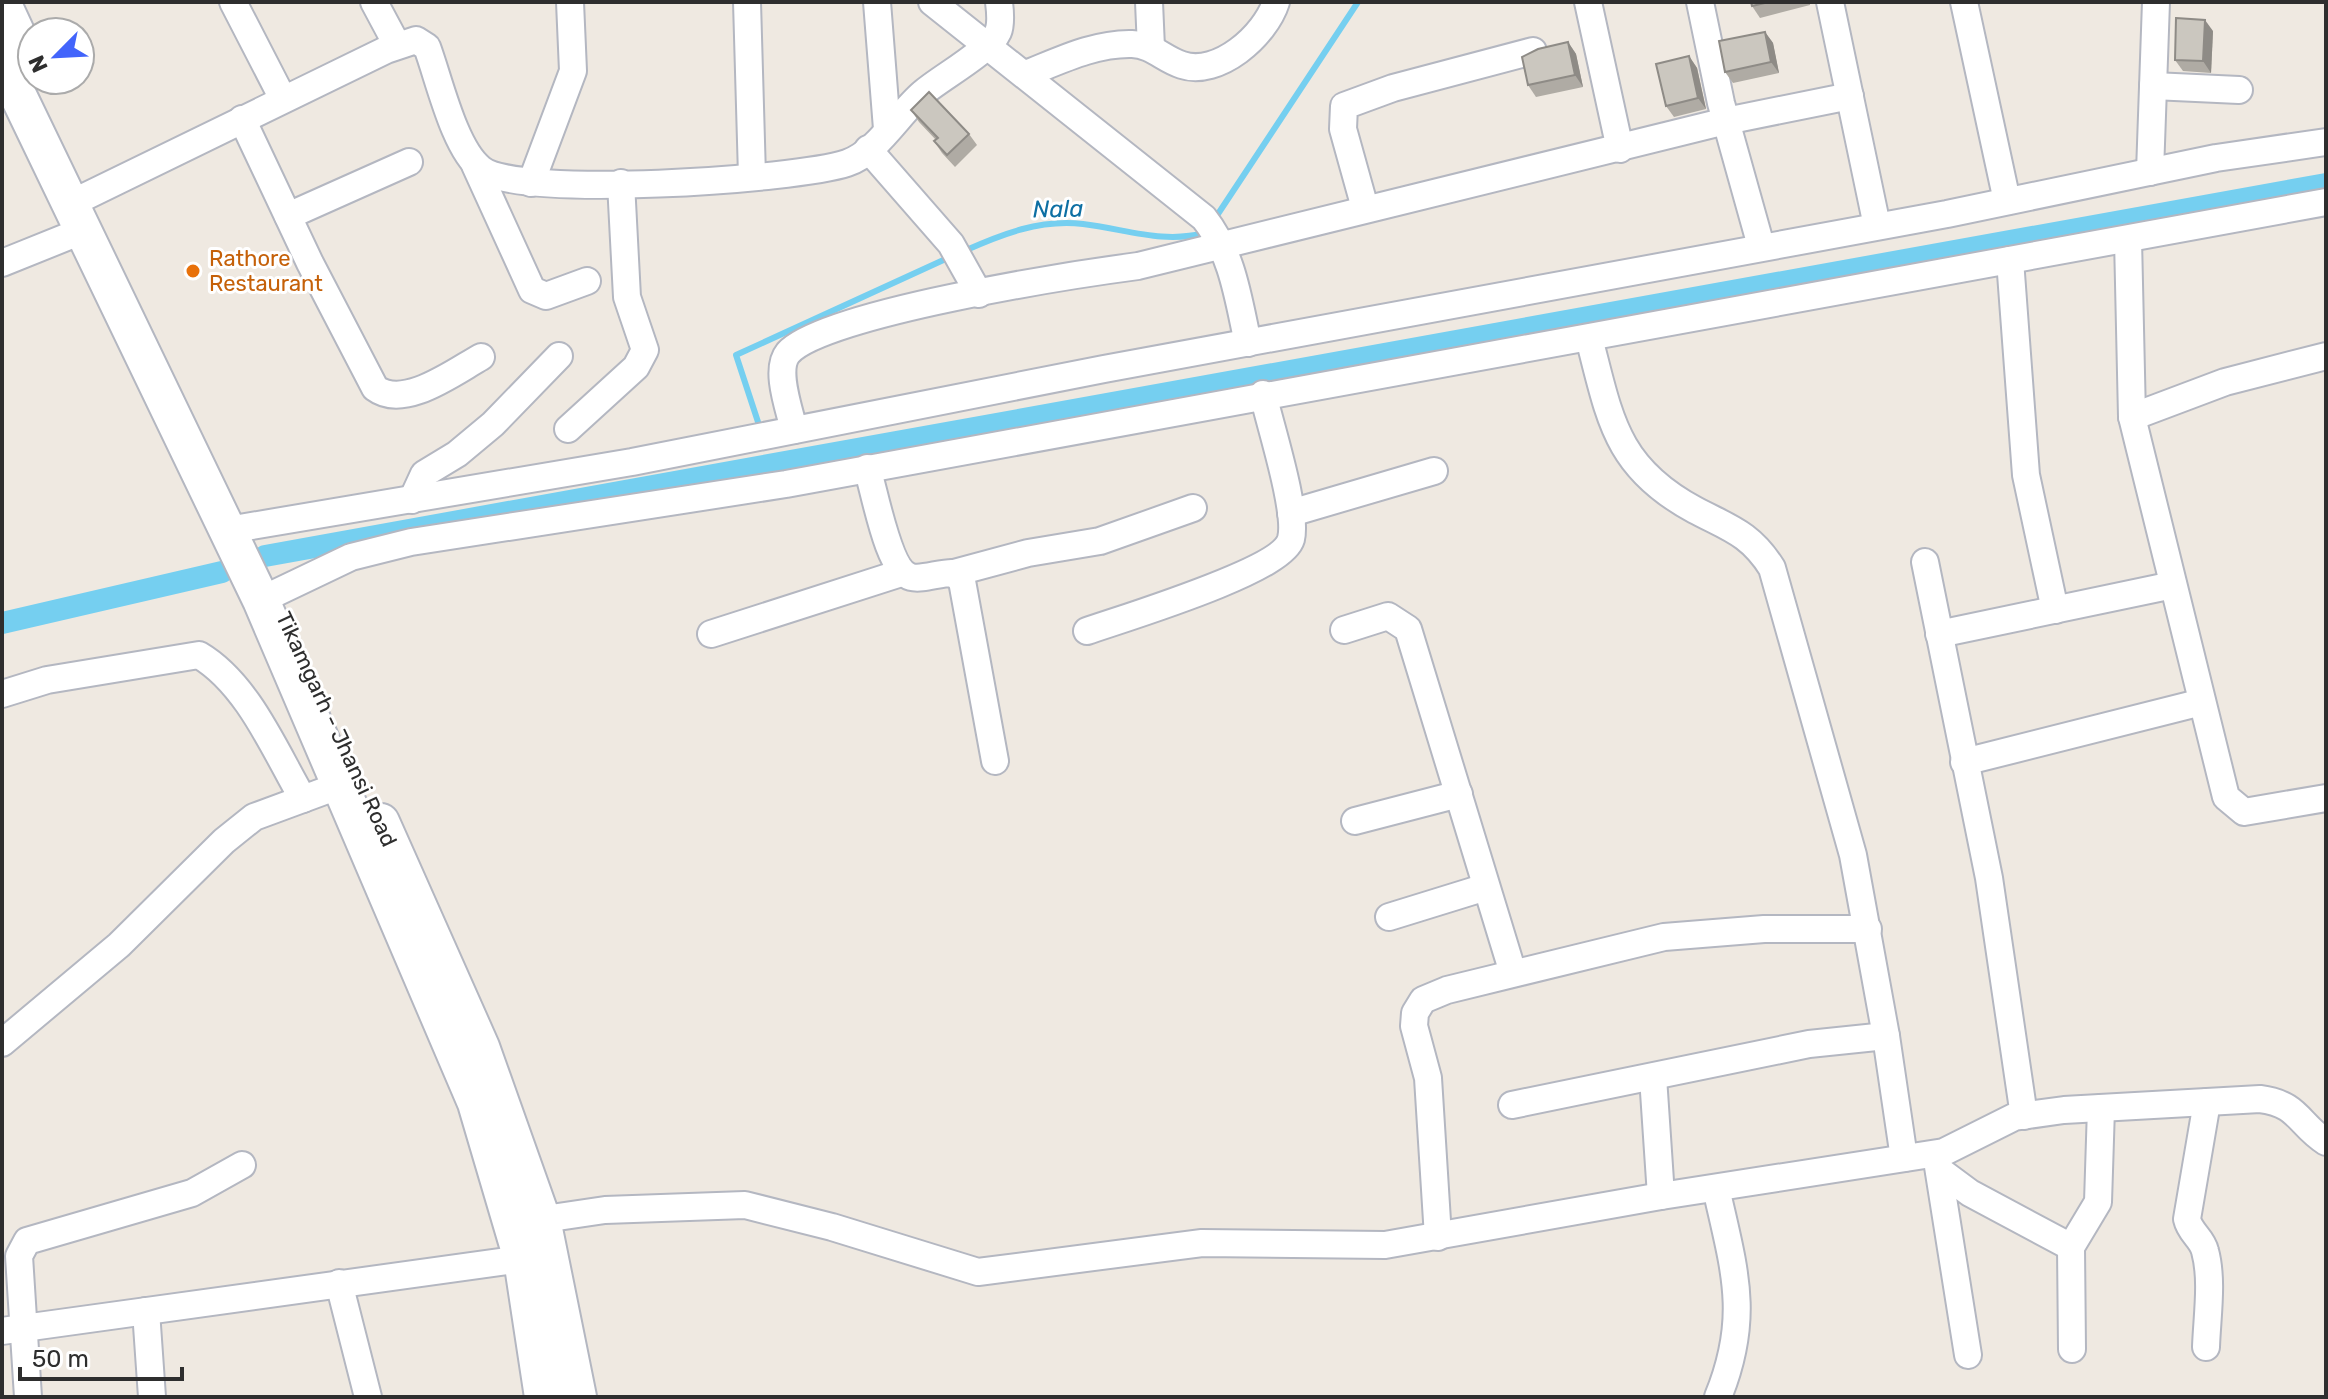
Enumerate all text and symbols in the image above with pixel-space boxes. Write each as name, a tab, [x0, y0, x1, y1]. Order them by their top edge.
north arrow	[16, 16, 96, 96]
text: N	[23, 51, 54, 77]
water label: Nala	[1032, 195, 1084, 223]
place label: Rathore Restaurant	[209, 245, 323, 297]
marker: Rathore Restaurant	[184, 262, 202, 280]
street label: Tikamgarh - Jhansi Road	[270, 607, 403, 851]
scale bar	[20, 1331, 182, 1381]
text: 50 m	[32, 1345, 89, 1373]

